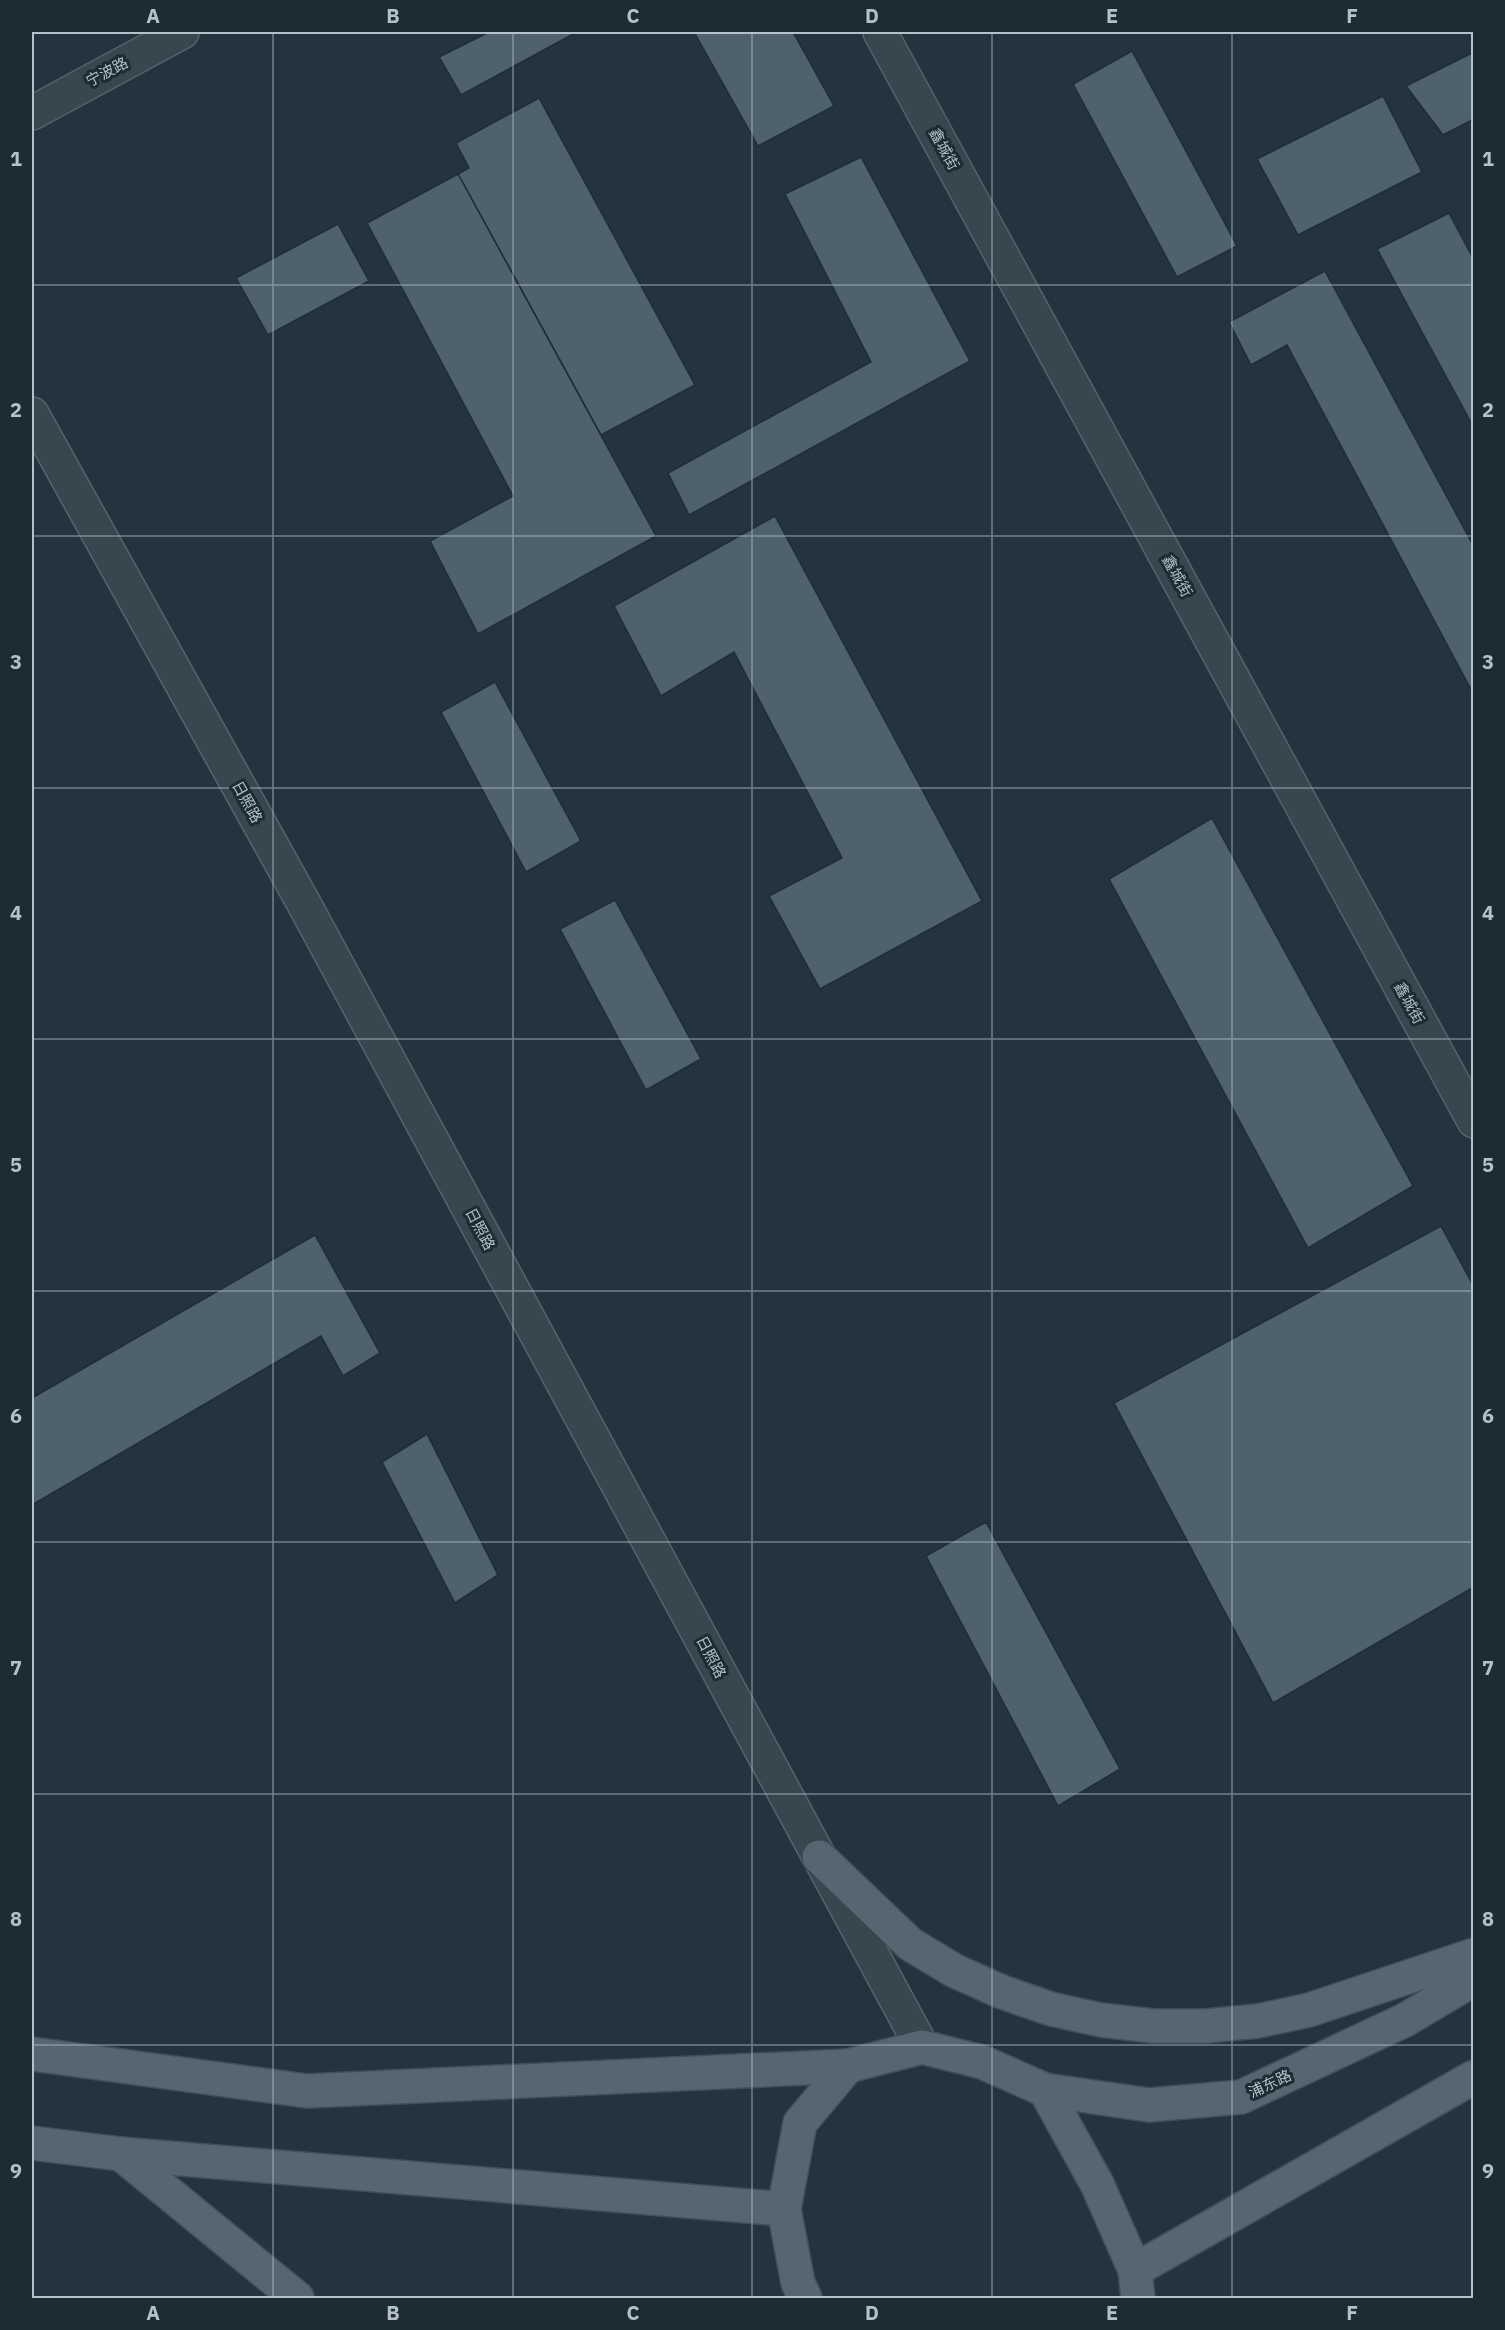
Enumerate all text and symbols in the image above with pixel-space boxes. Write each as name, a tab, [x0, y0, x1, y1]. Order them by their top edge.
text: A	[146, 2, 160, 29]
text: B	[386, 2, 400, 29]
text: C	[626, 2, 640, 29]
text: D	[865, 2, 879, 29]
text: E	[1106, 2, 1118, 29]
text: F	[1346, 2, 1358, 29]
street label: 宁波路	[82, 53, 131, 91]
street label: 鑫城街	[925, 124, 964, 173]
text: 1	[10, 145, 22, 172]
text: 1	[1482, 145, 1494, 172]
text: 2	[10, 396, 22, 423]
text: 2	[1482, 396, 1494, 423]
street label: 鑫城街	[1158, 551, 1197, 600]
text: 3	[10, 648, 22, 675]
text: 3	[1482, 648, 1494, 675]
street label: 日照路	[228, 777, 267, 826]
text: 4	[10, 899, 22, 926]
text: 4	[1482, 899, 1494, 926]
street label: 鑫城街	[1390, 978, 1429, 1027]
text: 5	[10, 1151, 22, 1178]
text: 5	[1482, 1151, 1494, 1178]
street label: 日照路	[461, 1204, 499, 1253]
text: 6	[10, 1402, 22, 1429]
text: 6	[1482, 1402, 1494, 1429]
street label: 日照路	[692, 1632, 730, 1681]
text: 7	[10, 1654, 22, 1681]
text: 7	[1482, 1654, 1494, 1681]
text: 8	[10, 1905, 22, 1932]
text: 8	[1482, 1905, 1494, 1932]
street label: 浦东路	[1245, 2065, 1294, 2102]
text: 9	[10, 2157, 22, 2184]
text: 9	[1482, 2157, 1494, 2184]
text: A	[146, 2299, 160, 2326]
text: B	[386, 2299, 400, 2326]
text: C	[626, 2299, 640, 2326]
text: D	[865, 2299, 879, 2326]
text: E	[1106, 2299, 1118, 2326]
text: F	[1346, 2299, 1358, 2326]

